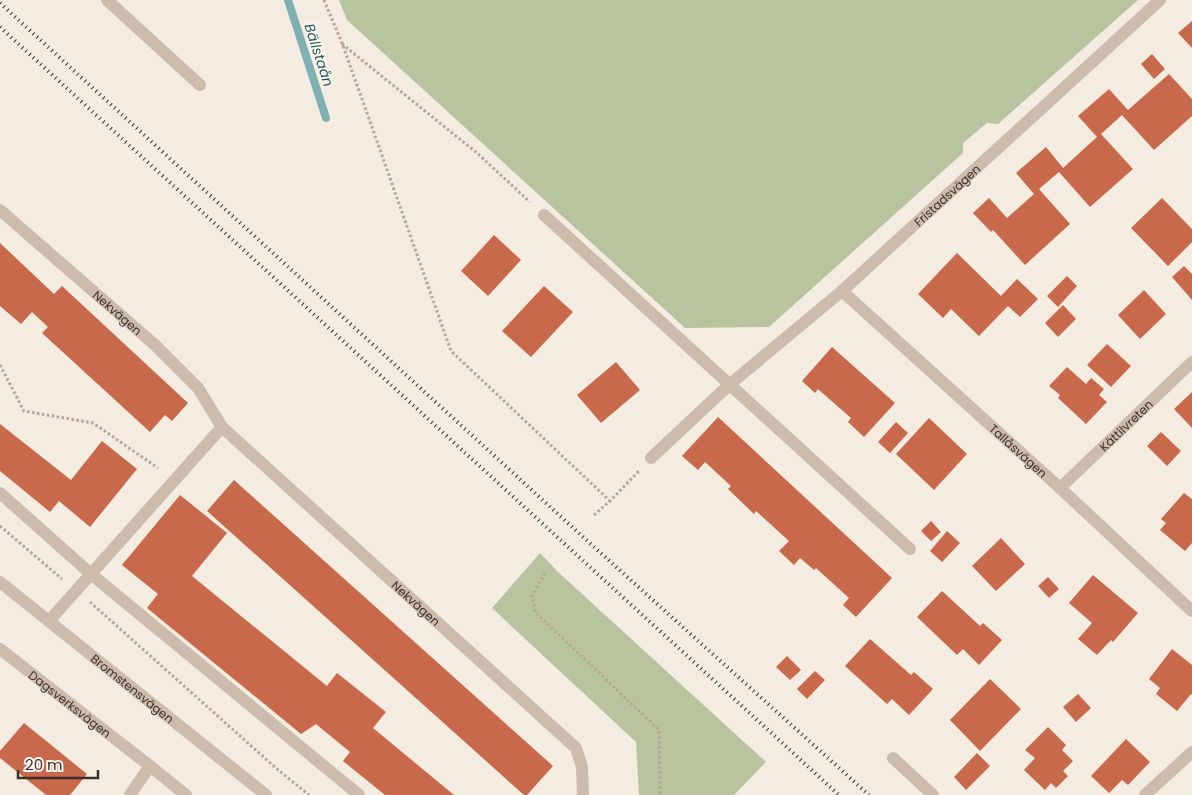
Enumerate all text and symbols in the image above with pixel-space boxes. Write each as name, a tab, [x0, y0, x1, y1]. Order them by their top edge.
water label: Bällstaån	[299, 21, 339, 89]
street label: Fristadsvägen	[910, 160, 984, 230]
street label: Nekvägen	[89, 286, 146, 339]
street label: Kättilvreten	[1095, 395, 1156, 455]
street label: Tallåsvägen	[986, 420, 1051, 481]
street label: Nekvägen	[388, 577, 444, 630]
street label: Bromstensvägen	[88, 650, 178, 727]
street label: Dagsverksvägen	[25, 666, 115, 741]
scale bar	[18, 748, 98, 780]
text: 20 m	[25, 754, 63, 775]

